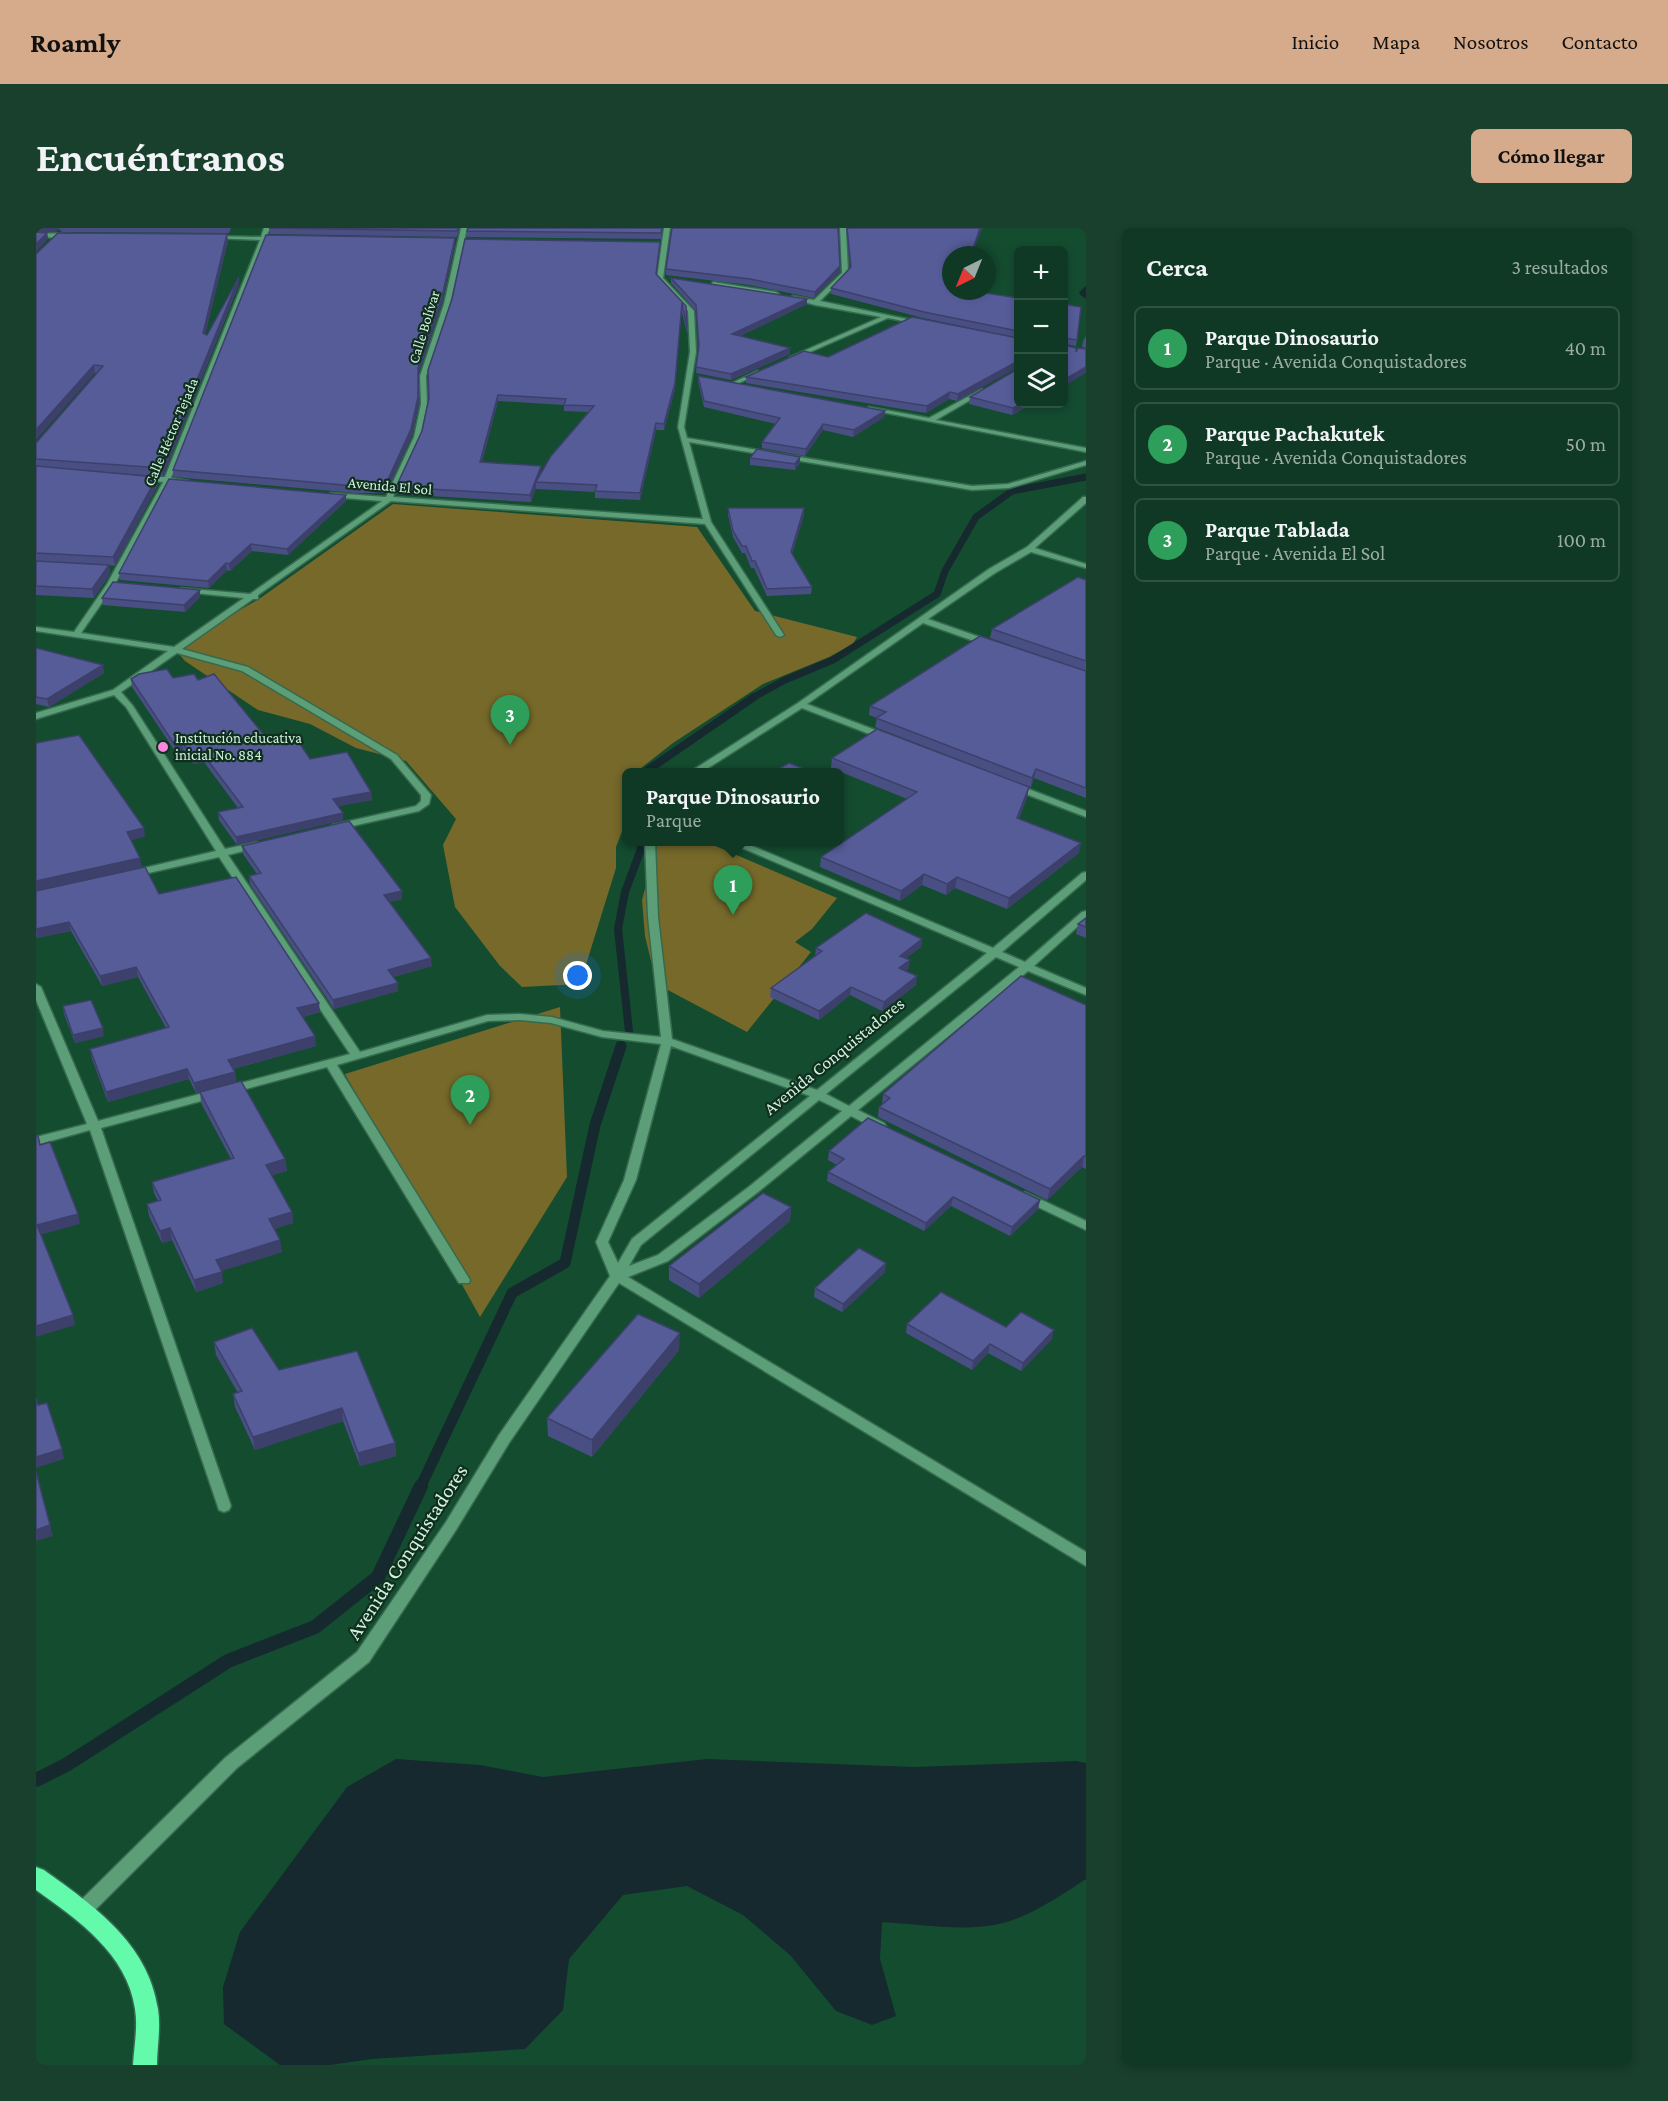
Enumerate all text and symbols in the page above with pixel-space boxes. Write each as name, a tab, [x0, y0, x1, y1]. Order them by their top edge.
text: Roamly	[30, 27, 120, 58]
text: Inicio	[1291, 30, 1339, 54]
text: Mapa	[1372, 30, 1420, 54]
text: Nosotros	[1453, 30, 1529, 54]
text: Contacto	[1562, 30, 1638, 54]
button: Cómo llegar	[1471, 129, 1632, 183]
text: Encuéntranos	[36, 133, 285, 180]
north arrow	[942, 246, 996, 300]
map controls	[1014, 246, 1068, 408]
button: +	[1014, 246, 1068, 300]
text: Cerca	[1146, 253, 1208, 282]
text: 3 resultados	[1511, 256, 1608, 278]
street label: Calle Bolívar	[405, 288, 443, 365]
button: −	[1014, 300, 1068, 354]
text: Parque Dinosaurio	[1205, 325, 1379, 350]
text: 1	[1164, 337, 1171, 359]
text: 40 m	[1565, 337, 1606, 359]
text: Parque · Avenida Conquistadores	[1205, 350, 1467, 372]
button: layers	[1014, 354, 1068, 408]
street label: Calle Héctor Tejada	[141, 376, 202, 489]
text: Parque Pachakutek	[1205, 421, 1384, 446]
text: 2	[1162, 433, 1173, 455]
text: 50 m	[1565, 433, 1606, 455]
text: Parque · Avenida Conquistadores	[1205, 446, 1467, 468]
street label: Avenida El Sol	[347, 474, 433, 498]
text: Parque Tablada	[1205, 517, 1350, 542]
text: 3	[1163, 529, 1172, 551]
text: 100 m	[1557, 529, 1606, 551]
text: Parque · Avenida El Sol	[1205, 542, 1385, 564]
pin: 3	[490, 696, 530, 745]
place label: Institución educativa inicial No. 884	[175, 730, 302, 763]
marker: Institución educativa inicial No. 884	[156, 740, 170, 754]
popup	[622, 768, 844, 846]
text: Parque Dinosaurio	[646, 784, 820, 809]
text: Parque	[646, 809, 701, 831]
pin: 1	[714, 866, 752, 915]
your location	[563, 961, 592, 990]
street label: Avenida Conquistadores	[760, 993, 908, 1119]
pin: 2	[450, 1076, 490, 1125]
street label: Avenida Conquistadores	[341, 1460, 473, 1644]

